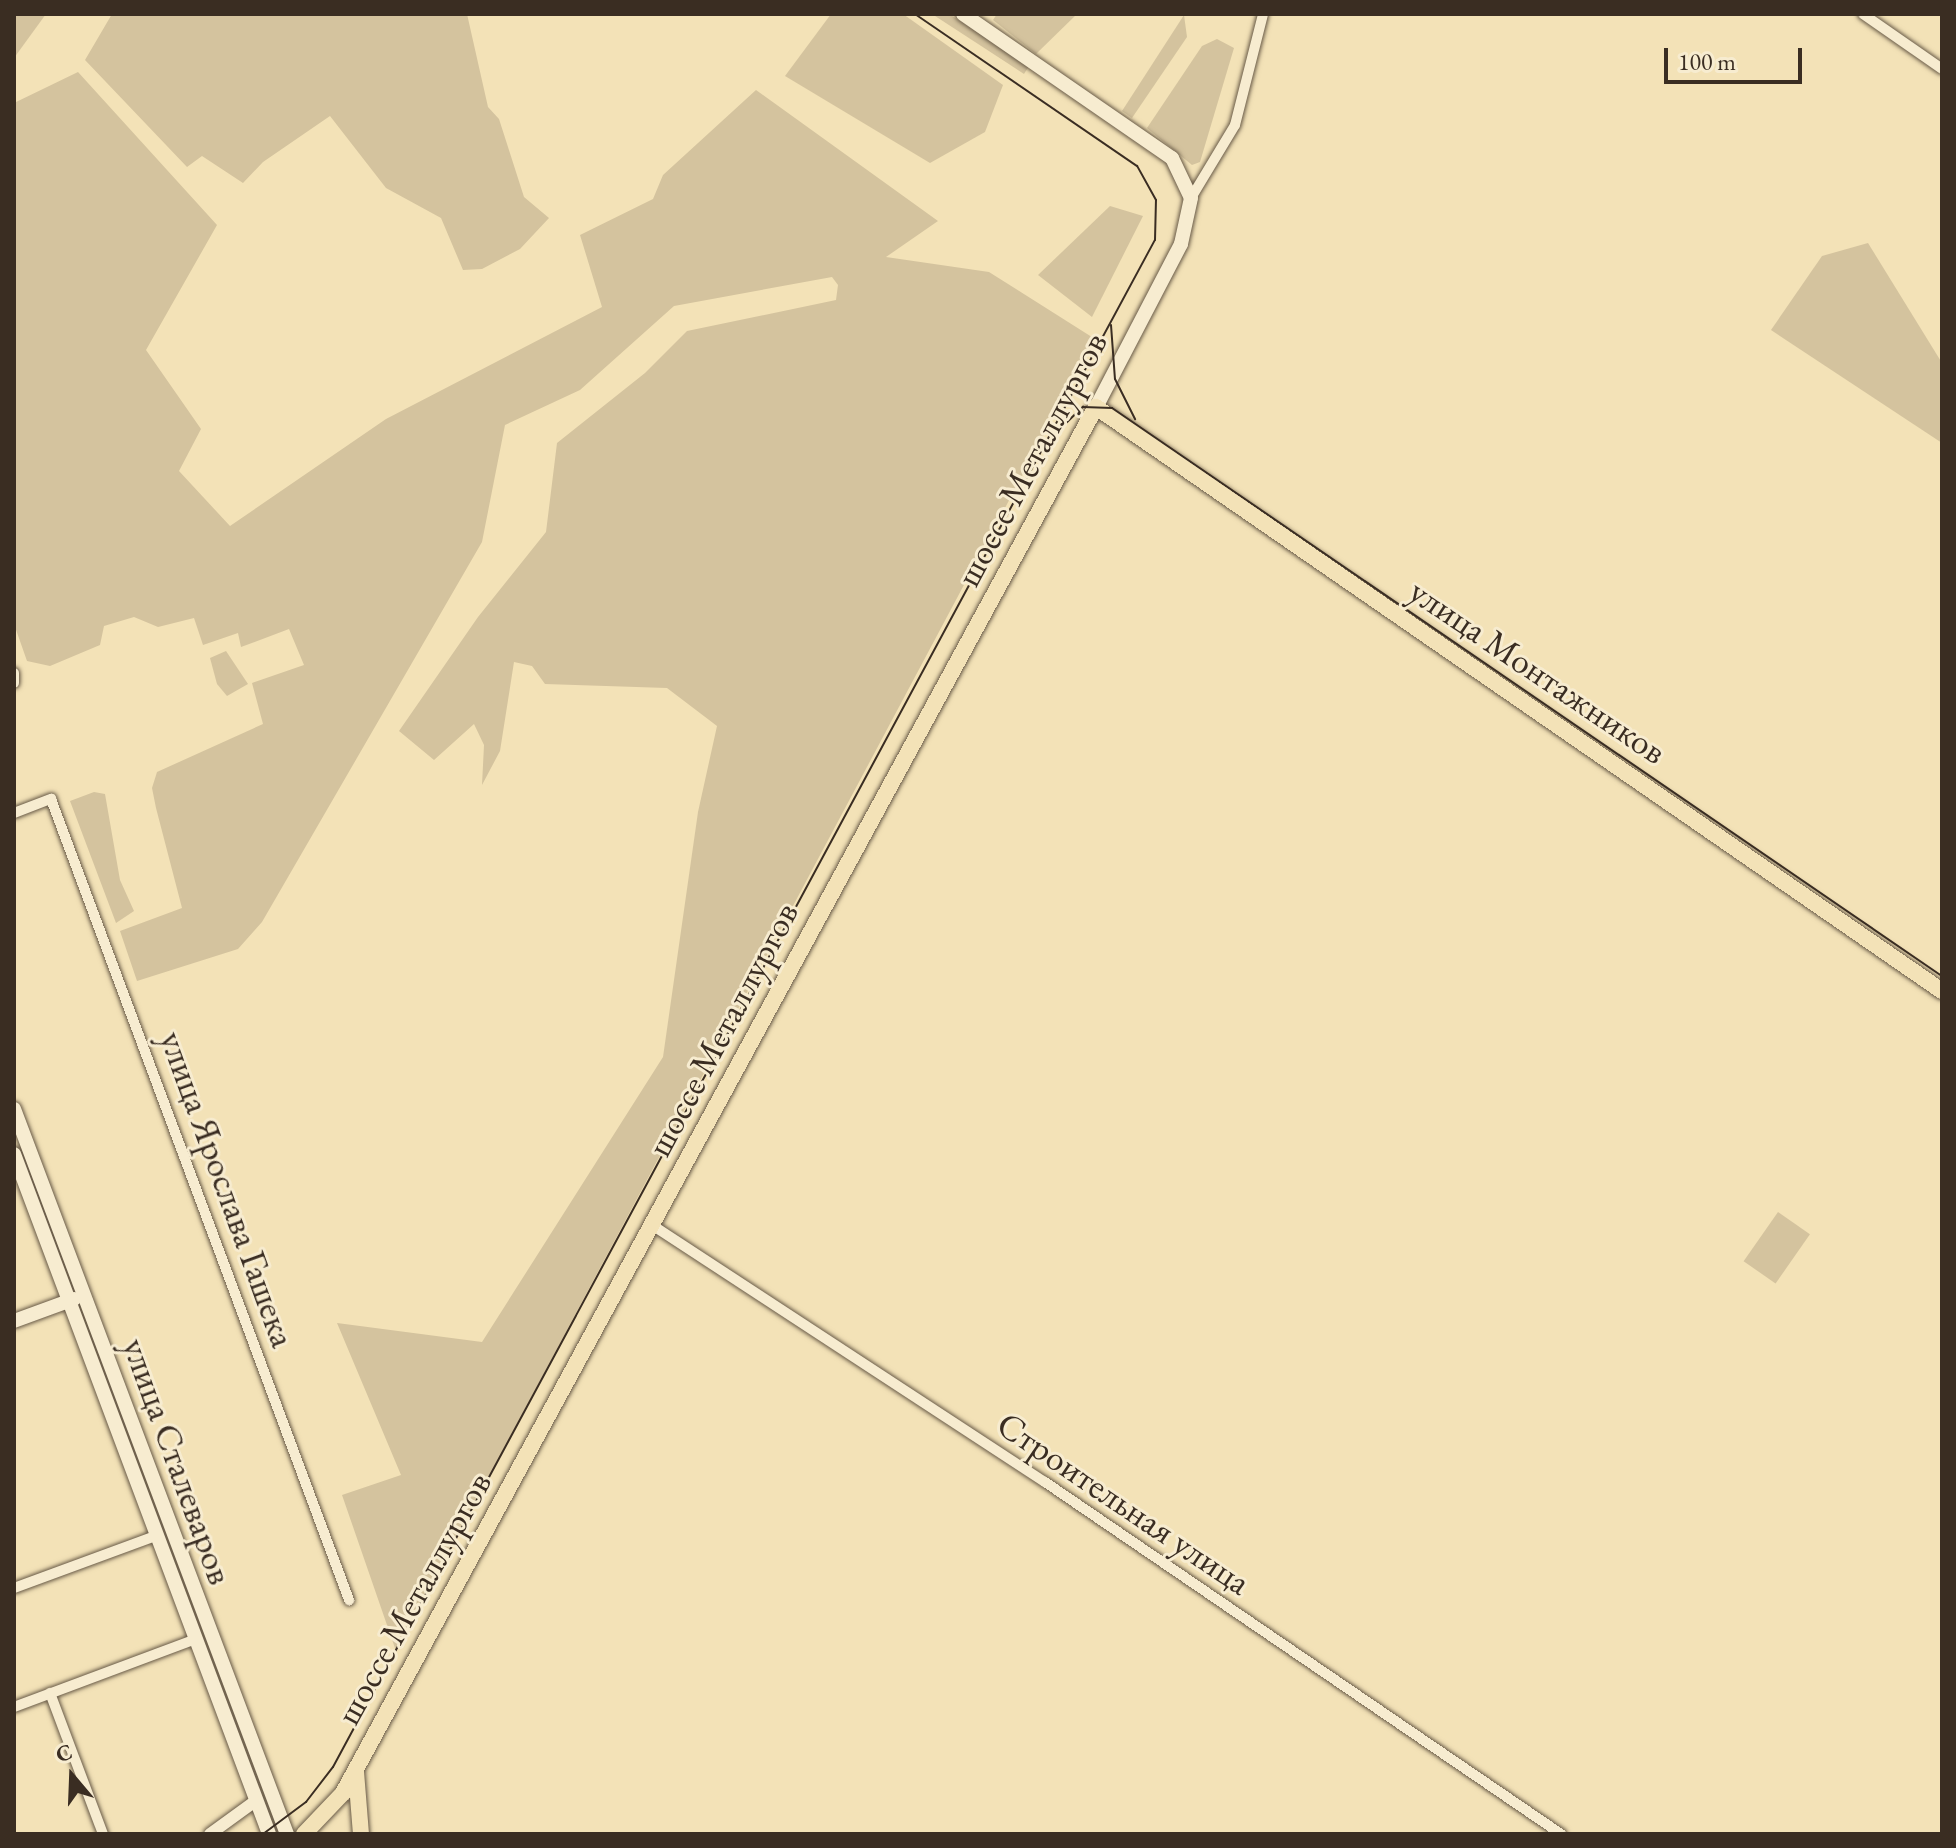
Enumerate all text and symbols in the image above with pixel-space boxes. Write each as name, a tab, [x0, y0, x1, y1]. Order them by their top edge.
scale bar	[1668, 32, 1806, 82]
text: 100 m	[1678, 46, 1736, 77]
street label: шоссе Металлургов	[946, 325, 1116, 593]
street label: улица Монтажников	[1401, 569, 1675, 773]
street label: шоссе Металлургов	[637, 895, 807, 1163]
street label: улица Ярослава Гашека	[151, 1025, 305, 1353]
street label: улица Сталеваров	[113, 1332, 243, 1590]
street label: Строительная улица	[989, 1402, 1259, 1604]
street label: шоссе Металлургов	[326, 1464, 500, 1732]
north arrow	[32, 1736, 112, 1816]
text: С	[52, 1737, 76, 1769]

